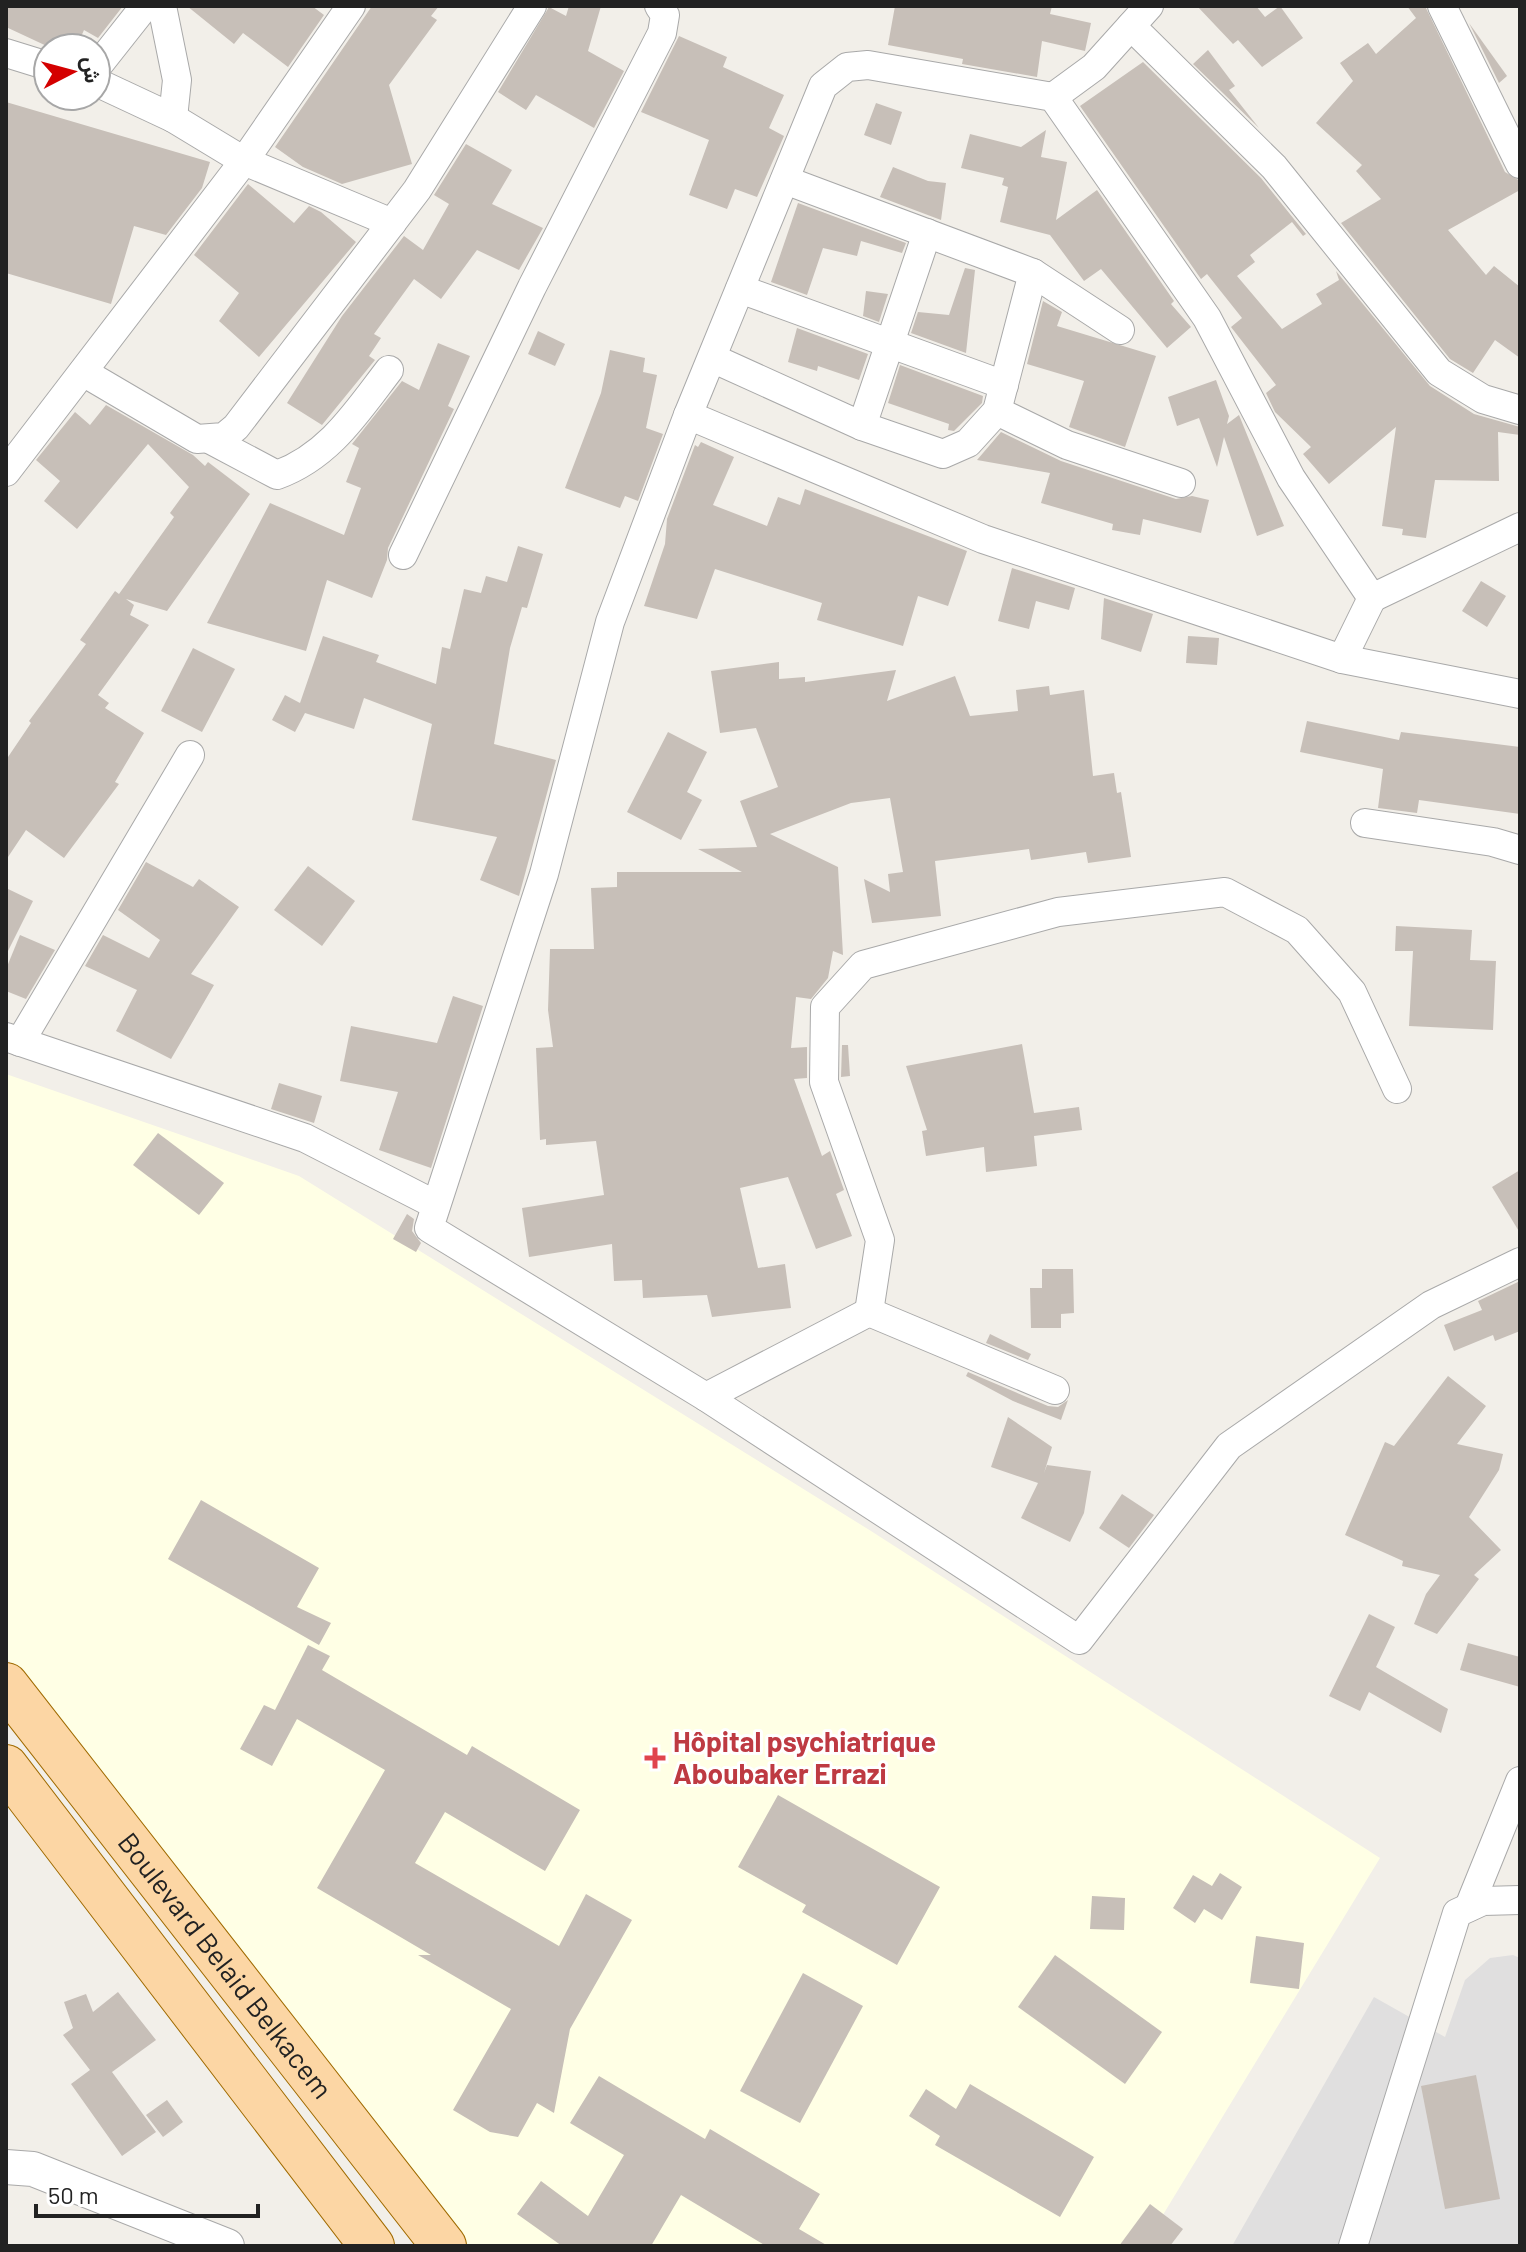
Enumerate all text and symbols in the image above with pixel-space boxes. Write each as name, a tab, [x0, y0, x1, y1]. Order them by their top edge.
north arrow	[32, 32, 112, 112]
text: ش	[77, 55, 107, 85]
place label: Hôpital psychiatrique Aboubaker Errazi	[673, 1724, 936, 1790]
marker: Hôpital psychiatrique Aboubaker Errazi	[644, 1747, 666, 1769]
street label: Boulevard Belaid Belkacem	[112, 1825, 340, 2105]
scale bar	[36, 2168, 258, 2218]
text: 50 m	[48, 2180, 99, 2209]

